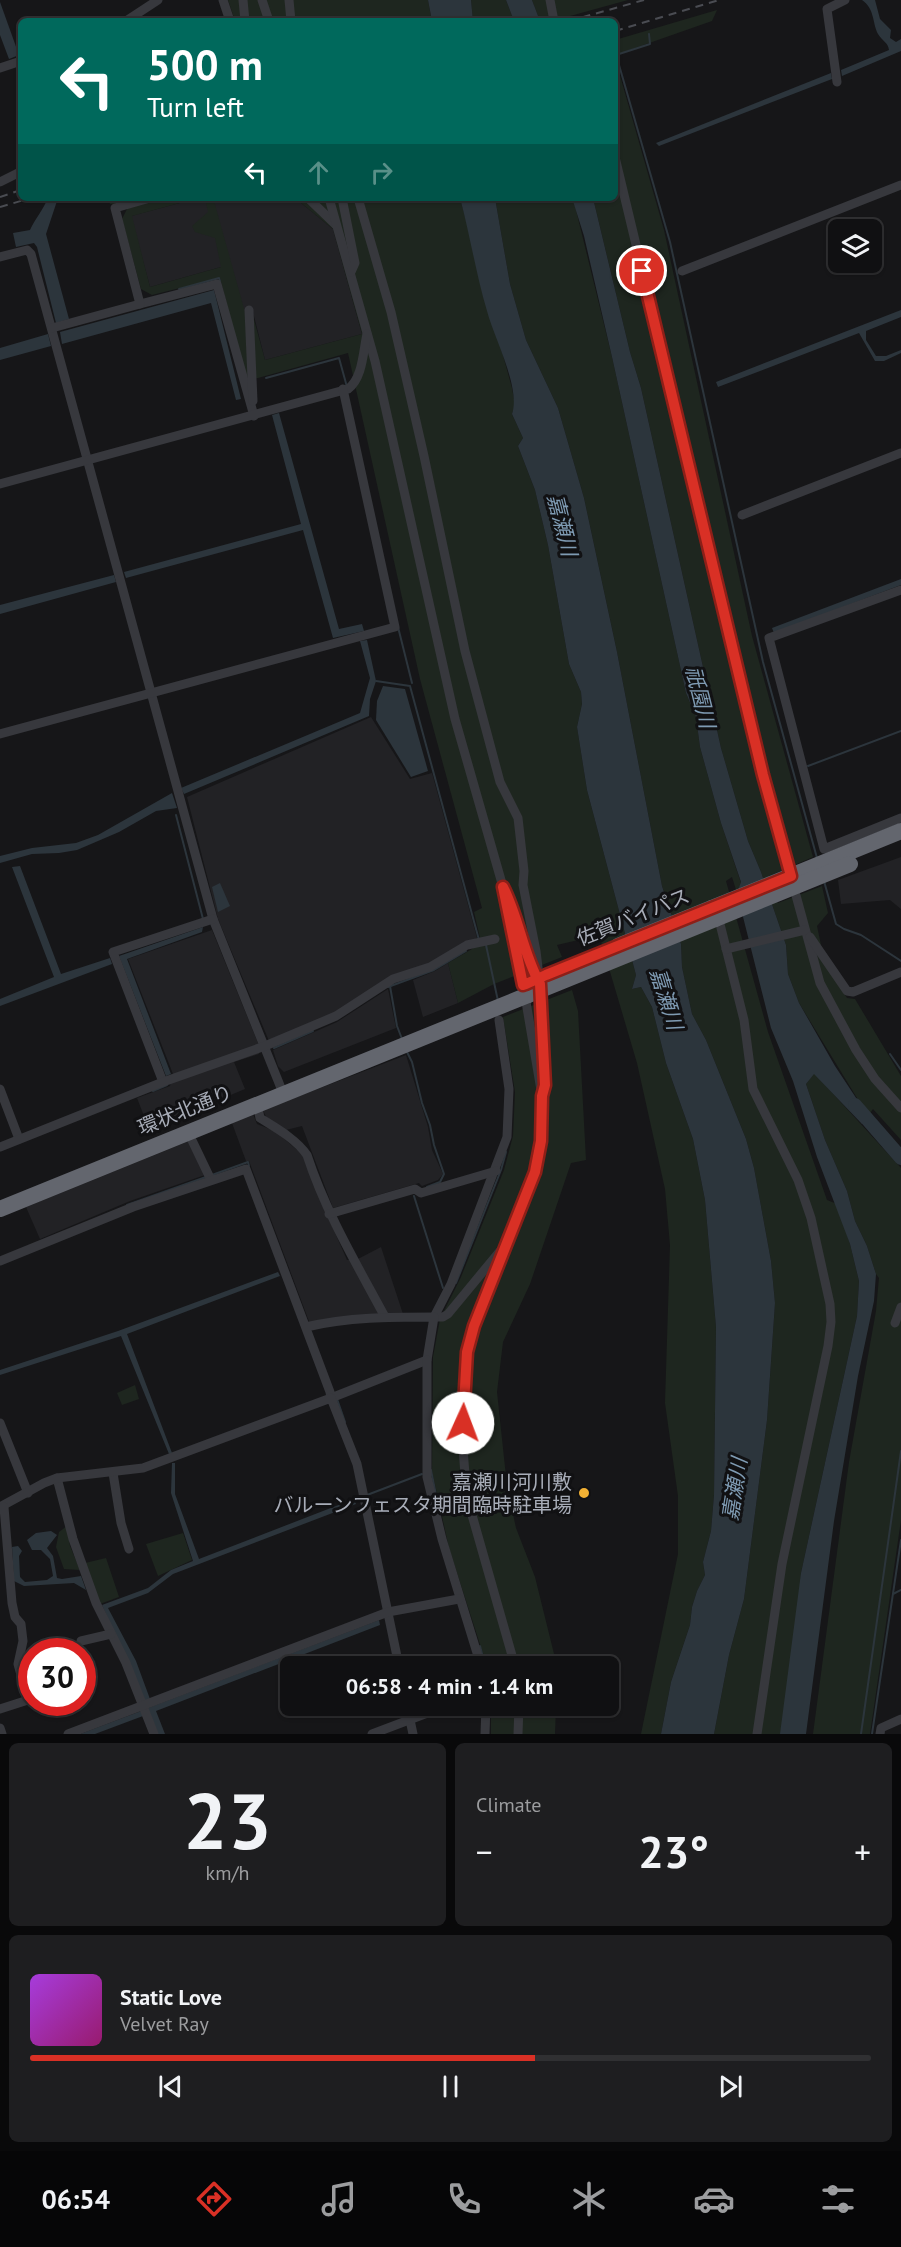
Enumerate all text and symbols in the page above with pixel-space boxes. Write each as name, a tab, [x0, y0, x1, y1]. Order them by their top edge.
text: 500 m	[147, 37, 263, 92]
icon: left	[48, 42, 126, 120]
text: Turn left	[147, 90, 244, 124]
icon: left	[239, 156, 272, 189]
icon: ahead	[302, 156, 335, 189]
icon: right	[365, 156, 398, 189]
map controls	[828, 219, 882, 273]
button: layers	[828, 219, 882, 273]
pin	[616, 245, 667, 296]
icon: arrive	[625, 254, 658, 287]
water label: 嘉瀬川	[542, 491, 584, 561]
water label: 祇園川	[680, 663, 722, 733]
street label: 佐賀バイパス	[573, 883, 693, 951]
water label: 嘉瀬川	[644, 965, 689, 1035]
street label: 環状北通り	[134, 1079, 236, 1141]
position arrow	[431, 1391, 495, 1455]
water label: 嘉瀬川	[716, 1454, 753, 1522]
place label: 嘉瀬川河川敷 バルーンフェスタ期間臨時駐車場	[274, 1469, 572, 1518]
marker: 嘉瀬川河川敷 バルーンフェスタ期間臨時駐車場	[577, 1486, 591, 1500]
speed limit sign: 30	[18, 1638, 96, 1716]
text: 06:58 · 4 min · 1.4 km	[346, 1672, 553, 1700]
text: 23	[183, 1770, 272, 1871]
text: Climate	[476, 1792, 542, 1818]
text: 23°	[638, 1822, 709, 1880]
text: −	[476, 1830, 493, 1873]
text: +	[854, 1830, 871, 1873]
text: km/h	[206, 1860, 249, 1886]
text: Static Love	[120, 1983, 222, 2011]
text: Velvet Ray	[120, 2011, 209, 2037]
icon: previous	[154, 2070, 187, 2103]
icon: pause	[434, 2070, 467, 2103]
icon: next	[714, 2070, 747, 2103]
icon: directions	[193, 2178, 235, 2220]
icon: music	[318, 2178, 360, 2220]
icon: phone	[443, 2178, 485, 2220]
icon: climate	[568, 2178, 610, 2220]
icon: car	[693, 2178, 735, 2220]
icon: filters	[817, 2178, 859, 2220]
text: 06:54	[41, 2182, 110, 2216]

